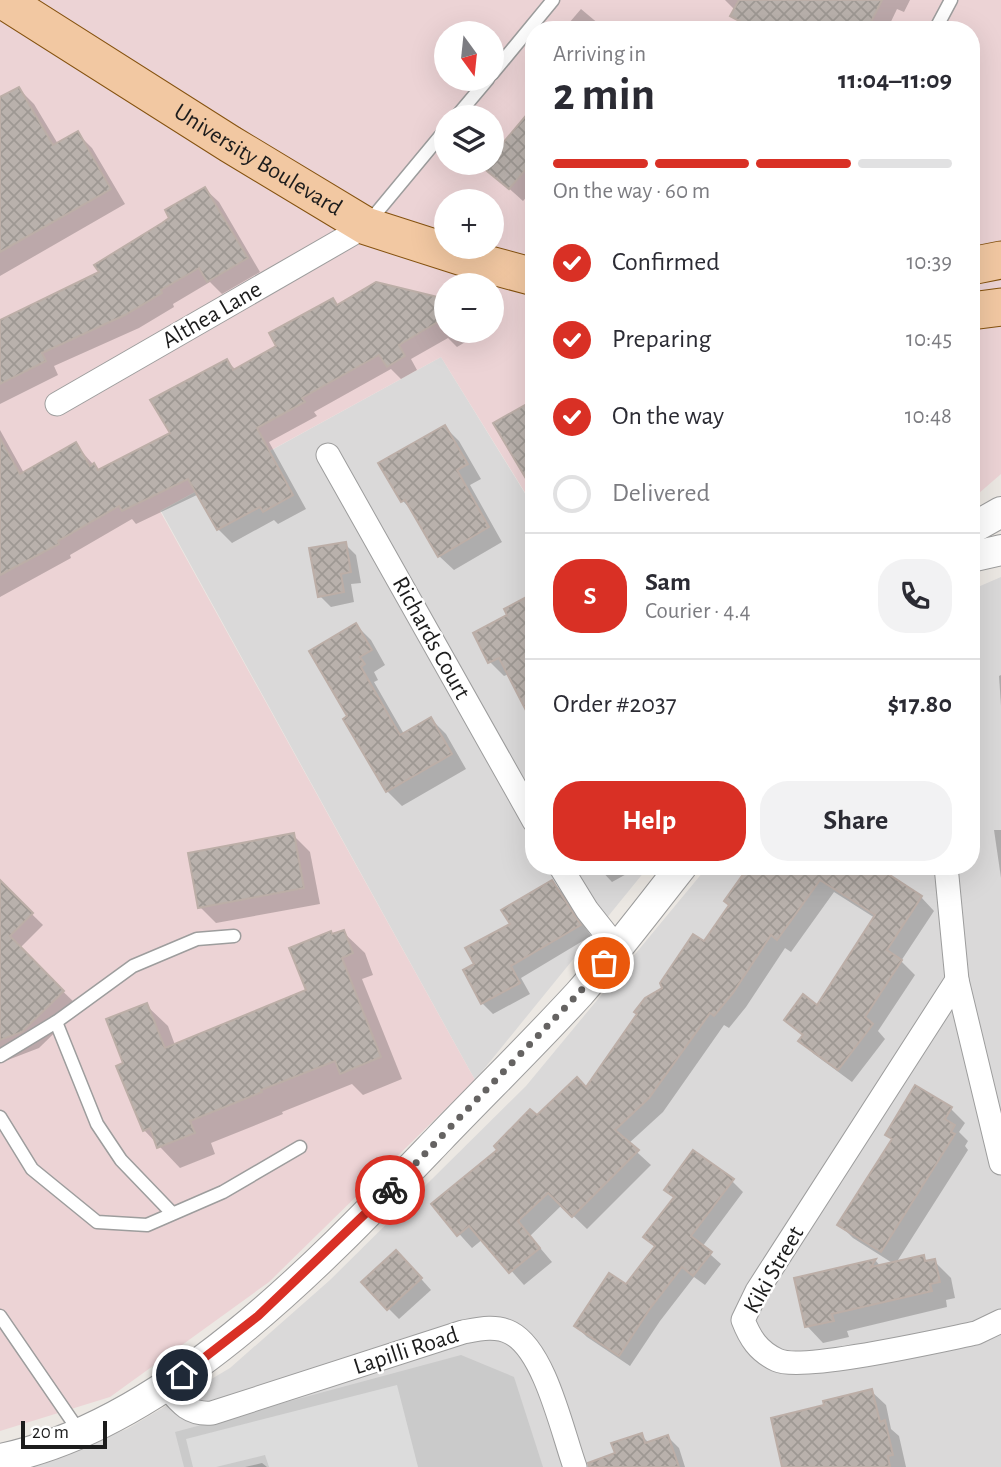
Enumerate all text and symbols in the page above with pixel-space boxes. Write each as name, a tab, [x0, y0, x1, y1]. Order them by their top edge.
north arrow	[434, 21, 504, 91]
map controls	[434, 21, 504, 343]
text: Arriving in	[553, 43, 646, 66]
text: 11:04–11:09	[838, 67, 952, 93]
text: 2 min	[553, 72, 655, 118]
street label: University Boulevard	[169, 100, 346, 221]
button: layers	[434, 105, 504, 175]
text: On the way · 60 m	[553, 180, 710, 203]
button: +	[434, 189, 504, 259]
icon: check	[553, 244, 591, 282]
text: Confirmed	[612, 249, 720, 275]
text: 10:39	[906, 251, 952, 274]
button: −	[434, 273, 504, 343]
street label: Althea Lane	[158, 277, 266, 353]
icon: check	[553, 321, 591, 359]
text: Preparing	[612, 326, 711, 352]
text: 10:45	[906, 328, 952, 351]
icon: check	[553, 398, 591, 436]
text: On the way	[612, 403, 724, 429]
text: 10:48	[905, 405, 952, 428]
text: Delivered	[612, 480, 710, 506]
button: phone	[878, 559, 952, 633]
text: Sam	[645, 569, 691, 595]
street label: Richards Court	[388, 573, 475, 704]
text: S	[584, 583, 596, 609]
text: Courier · 4.4	[645, 600, 751, 623]
text: Order #2037	[553, 691, 677, 717]
text: $17.80	[887, 691, 952, 717]
button: Help	[553, 781, 746, 861]
button: Share	[760, 781, 952, 861]
pin	[574, 933, 634, 993]
icon: bag	[585, 944, 623, 982]
courier	[355, 1155, 425, 1225]
icon: bike	[371, 1171, 409, 1209]
street label: Kiki Street	[740, 1222, 809, 1318]
street label: Lapilli Road	[351, 1323, 461, 1379]
pin	[152, 1345, 212, 1405]
icon: home	[163, 1356, 201, 1394]
scale bar	[21, 1418, 107, 1450]
text: 20 m	[32, 1423, 69, 1442]

